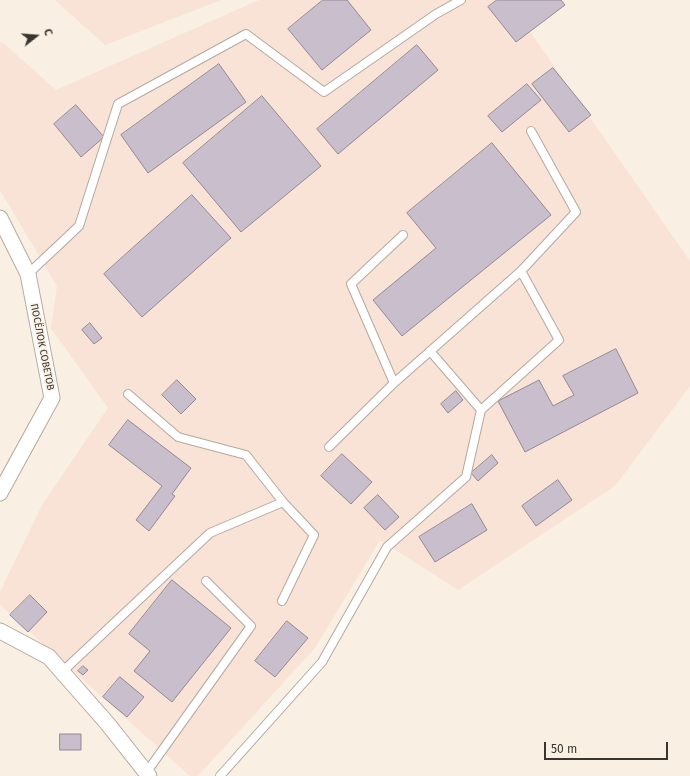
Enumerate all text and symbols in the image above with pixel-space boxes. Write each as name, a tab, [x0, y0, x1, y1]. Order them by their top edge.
north arrow	[16, 16, 56, 56]
text: С	[41, 27, 55, 37]
street label: ПОСЁЛОК СОВЕТОВ	[28, 303, 56, 391]
scale bar	[546, 734, 670, 760]
text: 50 m	[551, 742, 577, 756]

